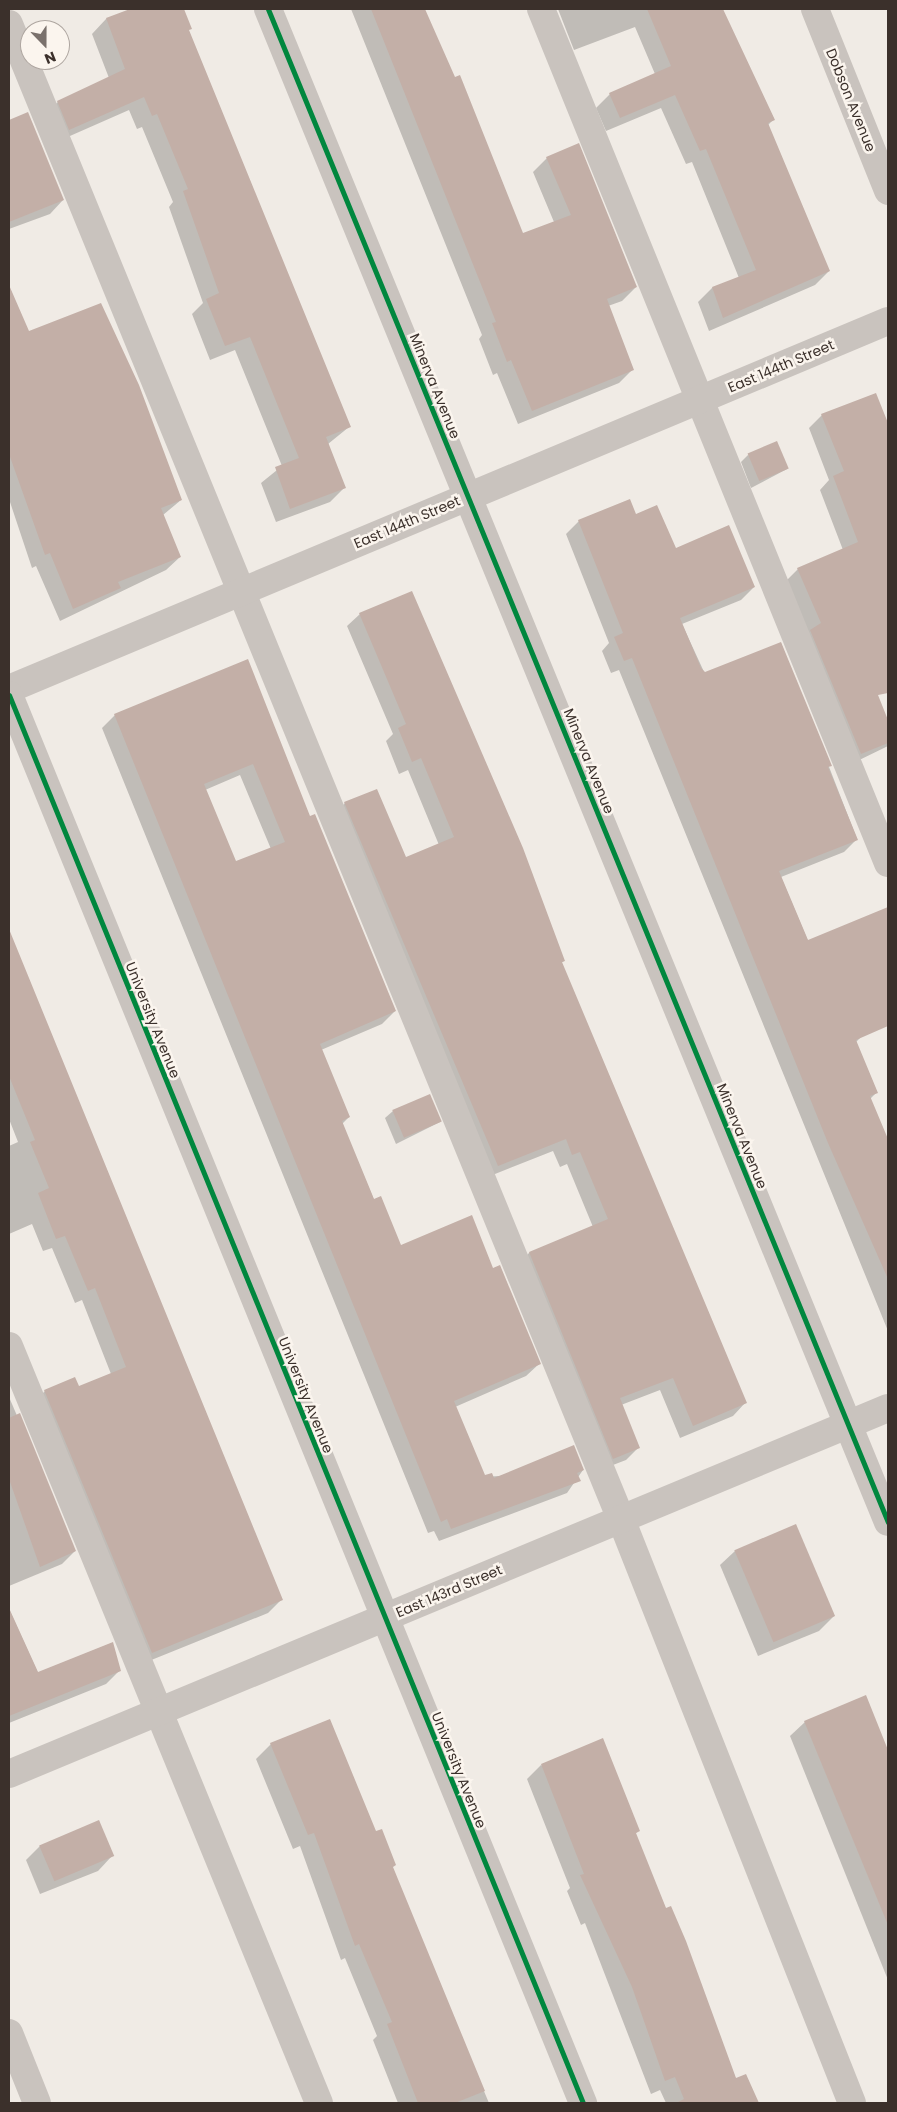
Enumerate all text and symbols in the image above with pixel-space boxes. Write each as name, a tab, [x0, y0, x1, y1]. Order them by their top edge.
north arrow	[20, 20, 70, 70]
street label: Dobson Avenue	[823, 46, 879, 154]
text: N	[42, 47, 59, 69]
street label: Minerva Avenue	[406, 331, 464, 441]
street label: East 144th Street	[725, 336, 837, 396]
street label: East 144th Street	[351, 492, 463, 552]
street label: Minerva Avenue	[560, 706, 618, 816]
street label: University Avenue	[122, 960, 184, 1080]
street label: Minerva Avenue	[713, 1081, 771, 1191]
street label: University Avenue	[275, 1335, 337, 1455]
street label: East 143rd Street	[393, 1561, 505, 1621]
street label: University Avenue	[428, 1710, 490, 1830]

